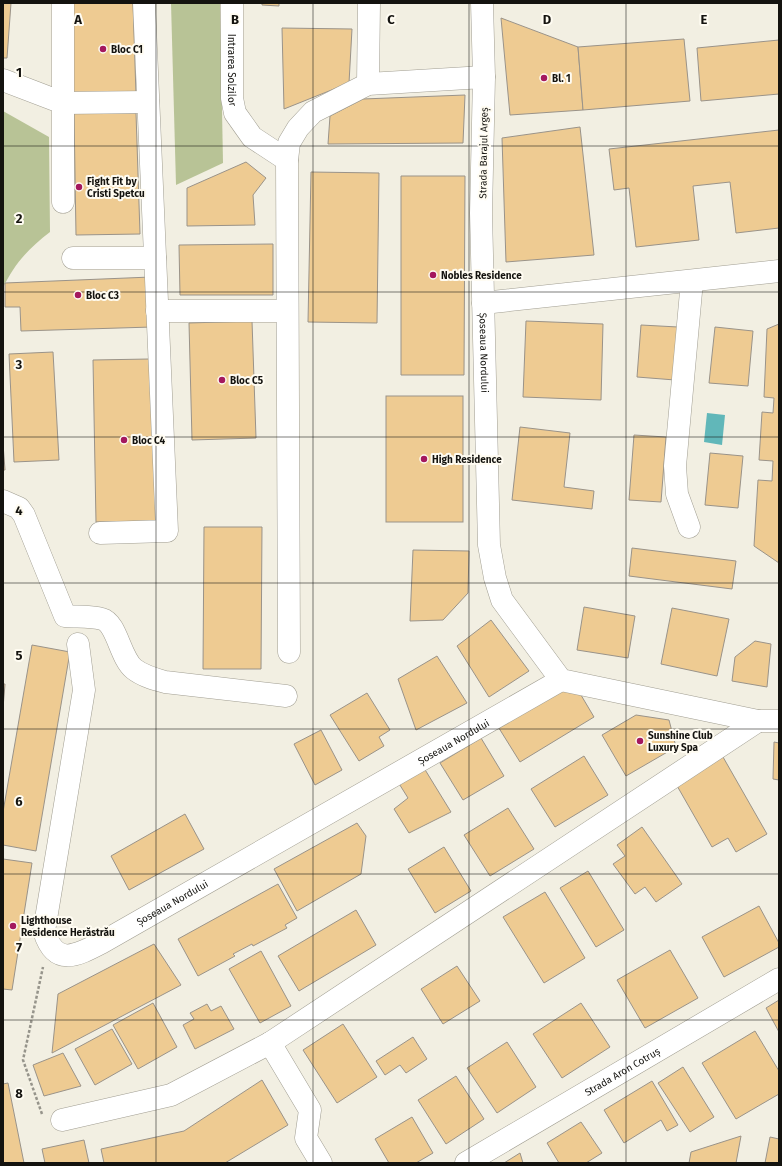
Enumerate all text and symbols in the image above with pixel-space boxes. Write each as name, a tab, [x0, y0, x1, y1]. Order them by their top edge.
text: A	[73, 12, 82, 27]
text: B	[231, 12, 239, 27]
text: C	[387, 12, 395, 27]
text: D	[543, 12, 552, 27]
text: E	[701, 12, 708, 27]
street label: Intrarea Solzilor	[225, 34, 239, 108]
marker: Bloc C1	[98, 44, 108, 54]
place label: Bloc C1	[111, 44, 143, 56]
text: 1	[16, 65, 22, 80]
marker: Bl. 1	[539, 73, 549, 83]
place label: Bl. 1	[552, 73, 571, 85]
street label: Strada Barajul Argeș	[477, 107, 491, 199]
place label: Fight Fit by Cristi Spetcu	[87, 176, 145, 200]
marker: Fight Fit by Cristi Spetcu	[74, 182, 84, 192]
text: 2	[16, 211, 23, 226]
marker: Nobles Residence	[428, 270, 438, 280]
place label: Nobles Residence	[441, 270, 522, 282]
marker: Bloc C3	[73, 290, 83, 300]
place label: Bloc C3	[86, 290, 119, 302]
street label: Șoseaua Nordului	[476, 313, 490, 393]
text: 3	[15, 357, 23, 372]
marker: Bloc C5	[217, 375, 227, 385]
place label: Bloc C5	[230, 375, 264, 387]
marker: Bloc C4	[119, 435, 129, 445]
place label: Bloc C4	[132, 435, 165, 447]
marker: High Residence	[419, 454, 429, 464]
place label: High Residence	[432, 454, 502, 466]
text: 4	[15, 503, 23, 518]
text: 5	[16, 648, 23, 663]
street label: Șoseaua Nordului	[416, 717, 492, 768]
place label: Sunshine Club Luxury Spa	[648, 730, 713, 754]
marker: Sunshine Club Luxury Spa	[635, 736, 645, 746]
text: 6	[15, 794, 23, 809]
street label: Șoseaua Nordului	[135, 878, 211, 928]
place label: Lighthouse Residence Herăstrău	[21, 915, 115, 939]
marker: Lighthouse Residence Herăstrău	[8, 921, 18, 931]
text: 7	[16, 940, 22, 955]
street label: Strada Aron Cotruș	[583, 1045, 663, 1099]
text: 8	[15, 1086, 23, 1101]

